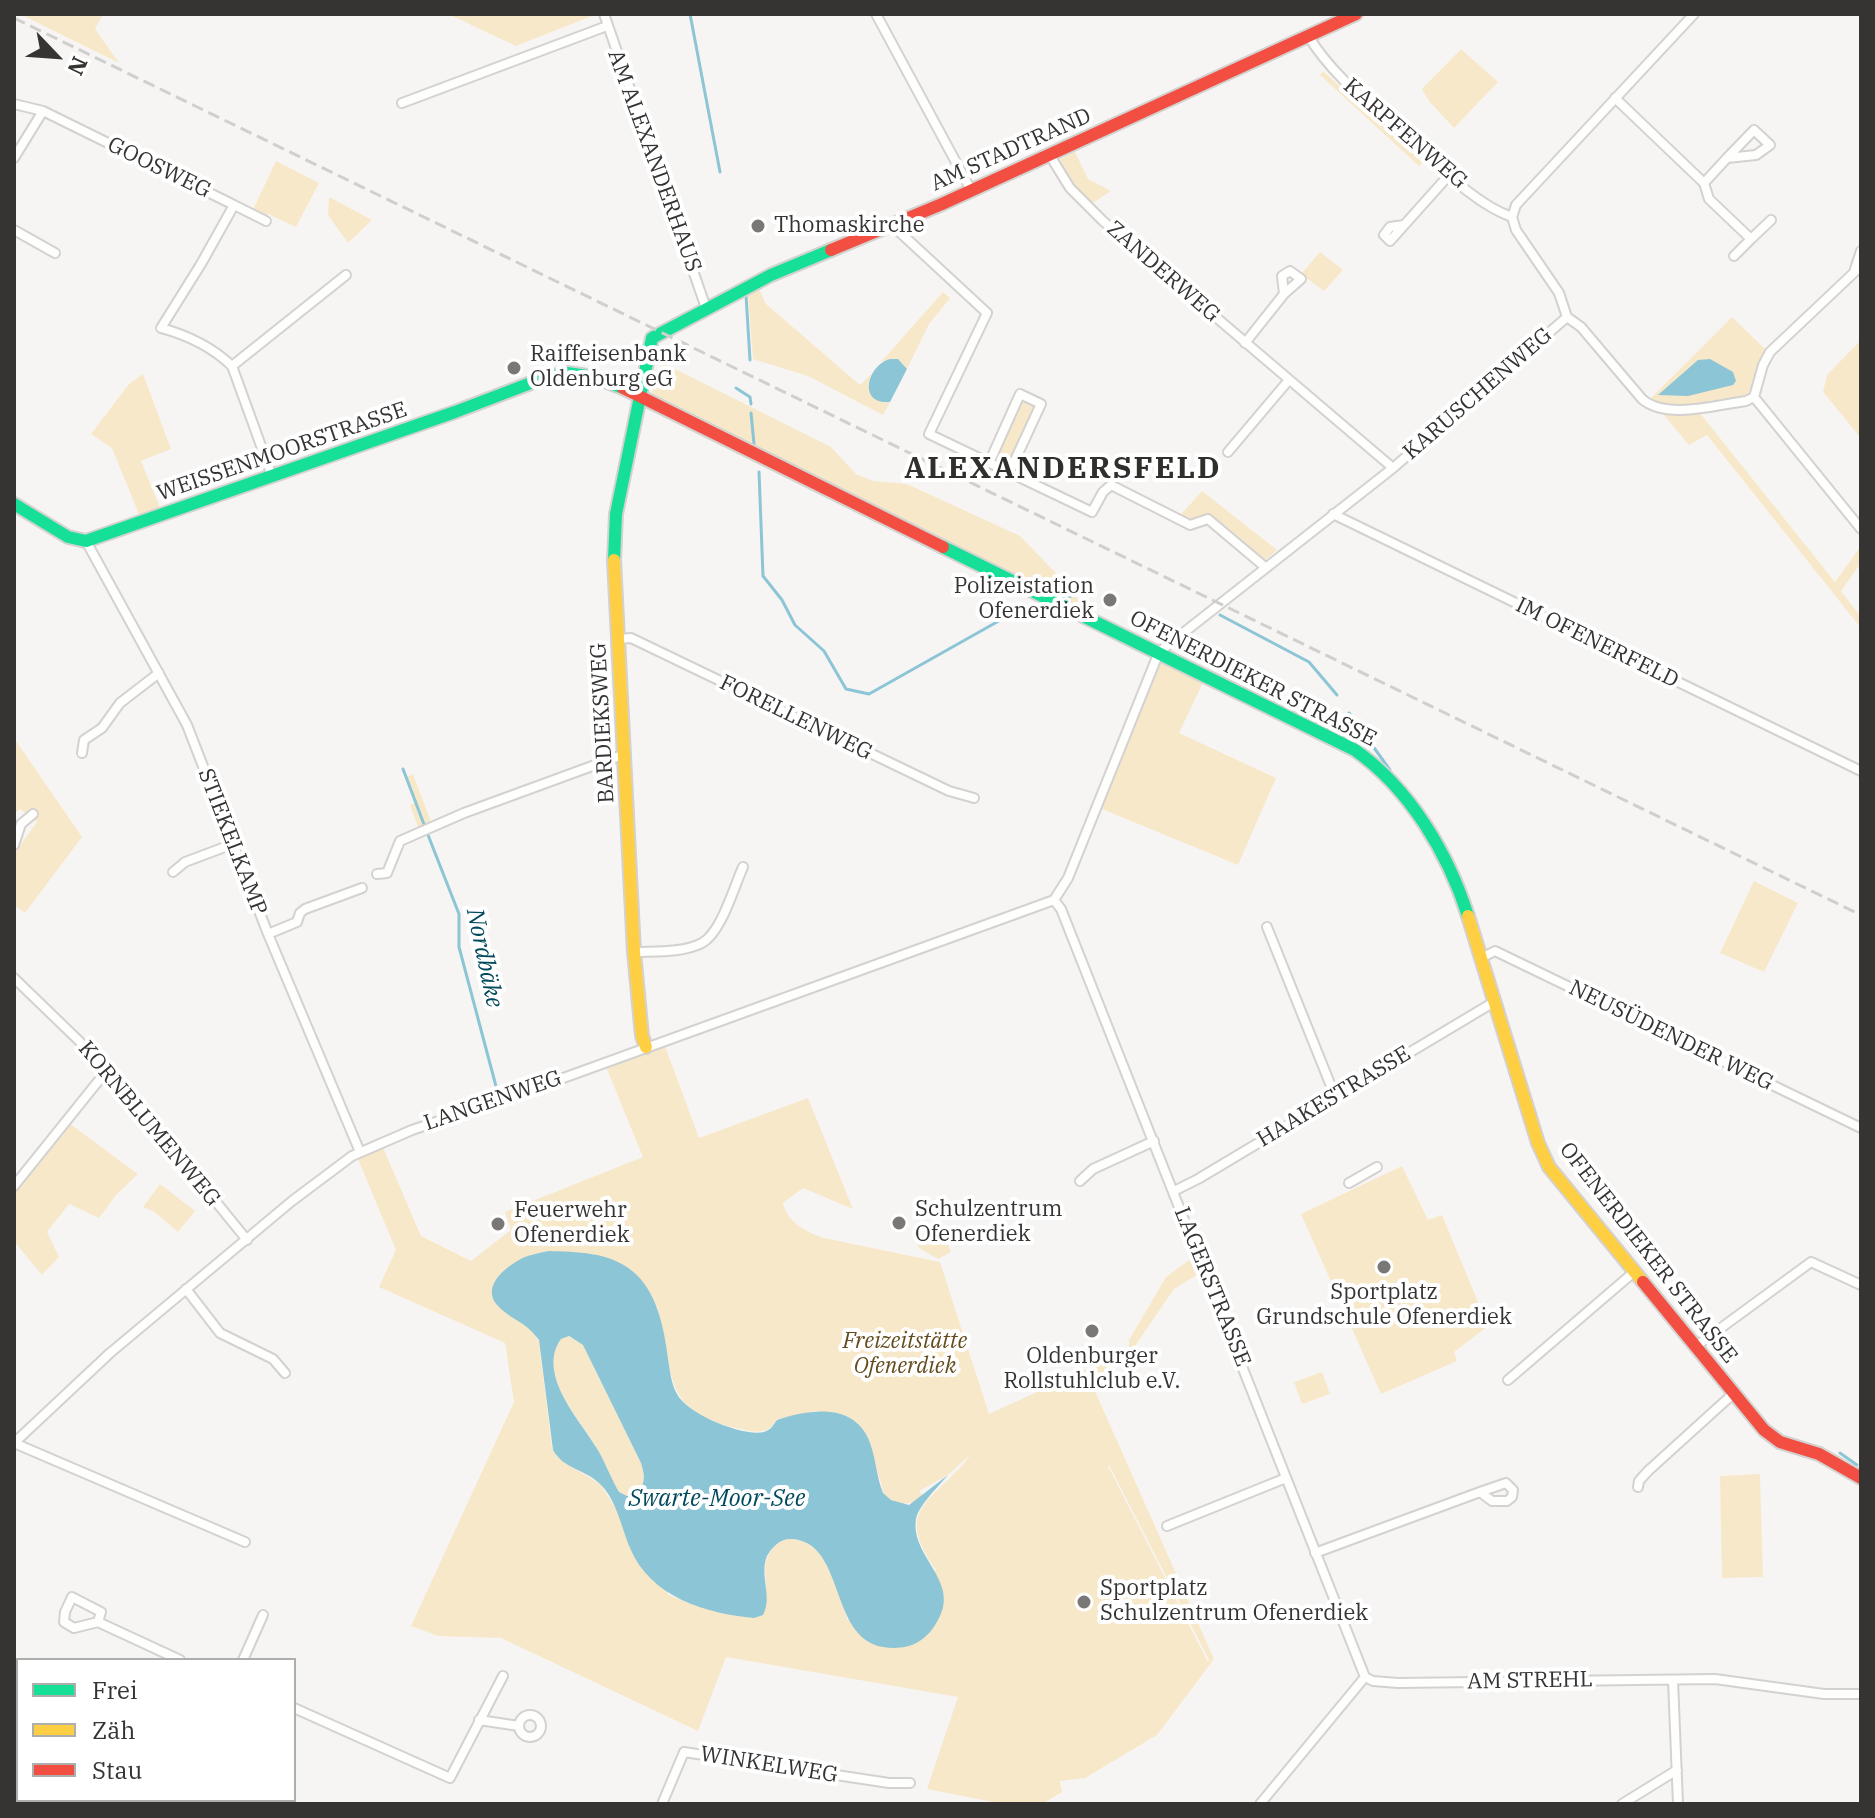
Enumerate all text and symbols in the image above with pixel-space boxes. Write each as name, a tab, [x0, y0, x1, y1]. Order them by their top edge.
north arrow	[16, 16, 96, 96]
street label: AM ALEXANDERHAUS	[602, 46, 706, 276]
text: N	[61, 52, 95, 80]
street label: KARPFENWEG	[1338, 73, 1472, 195]
street label: AM STADTRAND	[927, 103, 1095, 197]
street label: GOOSWEG	[103, 132, 215, 204]
place label: Thomaskirche	[774, 213, 925, 239]
street label: ZANDERWEG	[1101, 216, 1225, 328]
marker: Thomaskirche	[749, 217, 767, 235]
street label: KARUSCHENWEG	[1398, 322, 1558, 466]
place label: Raiffeisenbank Oldenburg eG	[530, 342, 686, 394]
marker: Raiffeisenbank Oldenburg eG	[505, 359, 523, 377]
street label: WEISSENMOORSTRASSE	[154, 397, 410, 507]
district label: ALEXANDERSFELD	[904, 451, 1222, 487]
place label: Polizeistation Ofenerdiek	[954, 574, 1094, 626]
marker: Polizeistation Ofenerdiek	[1101, 591, 1119, 609]
street label: IM OFENERFELD	[1511, 592, 1683, 694]
street label: OFENERDIEKER STRASSE	[1125, 605, 1381, 753]
street label: BARDIEKSWEG	[586, 642, 620, 804]
street label: FORELLENWEG	[715, 670, 877, 766]
street label: STIEKELKAMP	[192, 765, 272, 919]
water label: Nordbäke	[459, 906, 509, 1010]
street label: NEUSÜDENDER WEG	[1565, 975, 1777, 1097]
street label: KORNBLUMENWEG	[72, 1036, 226, 1212]
street label: HAAKESTRASSE	[1252, 1041, 1416, 1153]
street label: LANGENWEG	[421, 1065, 565, 1137]
street label: OFENERDIEKER STRASSE	[1553, 1137, 1743, 1369]
place label: Schulzentrum Ofenerdiek	[915, 1197, 1063, 1248]
place label: Feuerwehr Ofenerdiek	[514, 1198, 629, 1250]
street label: LAGERSTRASSE	[1168, 1203, 1256, 1371]
marker: Schulzentrum Ofenerdiek	[890, 1214, 908, 1232]
marker: Feuerwehr Ofenerdiek	[489, 1215, 507, 1233]
marker: Sportplatz Grundschule Ofenerdiek	[1375, 1258, 1393, 1276]
place label: Sportplatz Grundschule Ofenerdiek	[1256, 1280, 1512, 1332]
marker: Oldenburger Rollstuhlclub e.V.	[1083, 1322, 1101, 1340]
park label: Freizeitstätte Ofenerdiek	[843, 1329, 967, 1380]
place label: Oldenburger Rollstuhlclub e.V.	[1004, 1344, 1180, 1396]
water label: Swarte-Moor-See	[629, 1485, 805, 1513]
place label: Sportplatz Schulzentrum Ofenerdiek	[1100, 1576, 1368, 1628]
marker: Sportplatz Schulzentrum Ofenerdiek	[1075, 1593, 1093, 1611]
legend	[16, 1658, 296, 1802]
street label: AM STREHL	[1467, 1667, 1593, 1695]
text: Frei	[92, 1674, 137, 1706]
text: Zäh	[92, 1714, 135, 1746]
street label: WINKELWEG	[698, 1741, 840, 1789]
text: Stau	[92, 1754, 142, 1786]

